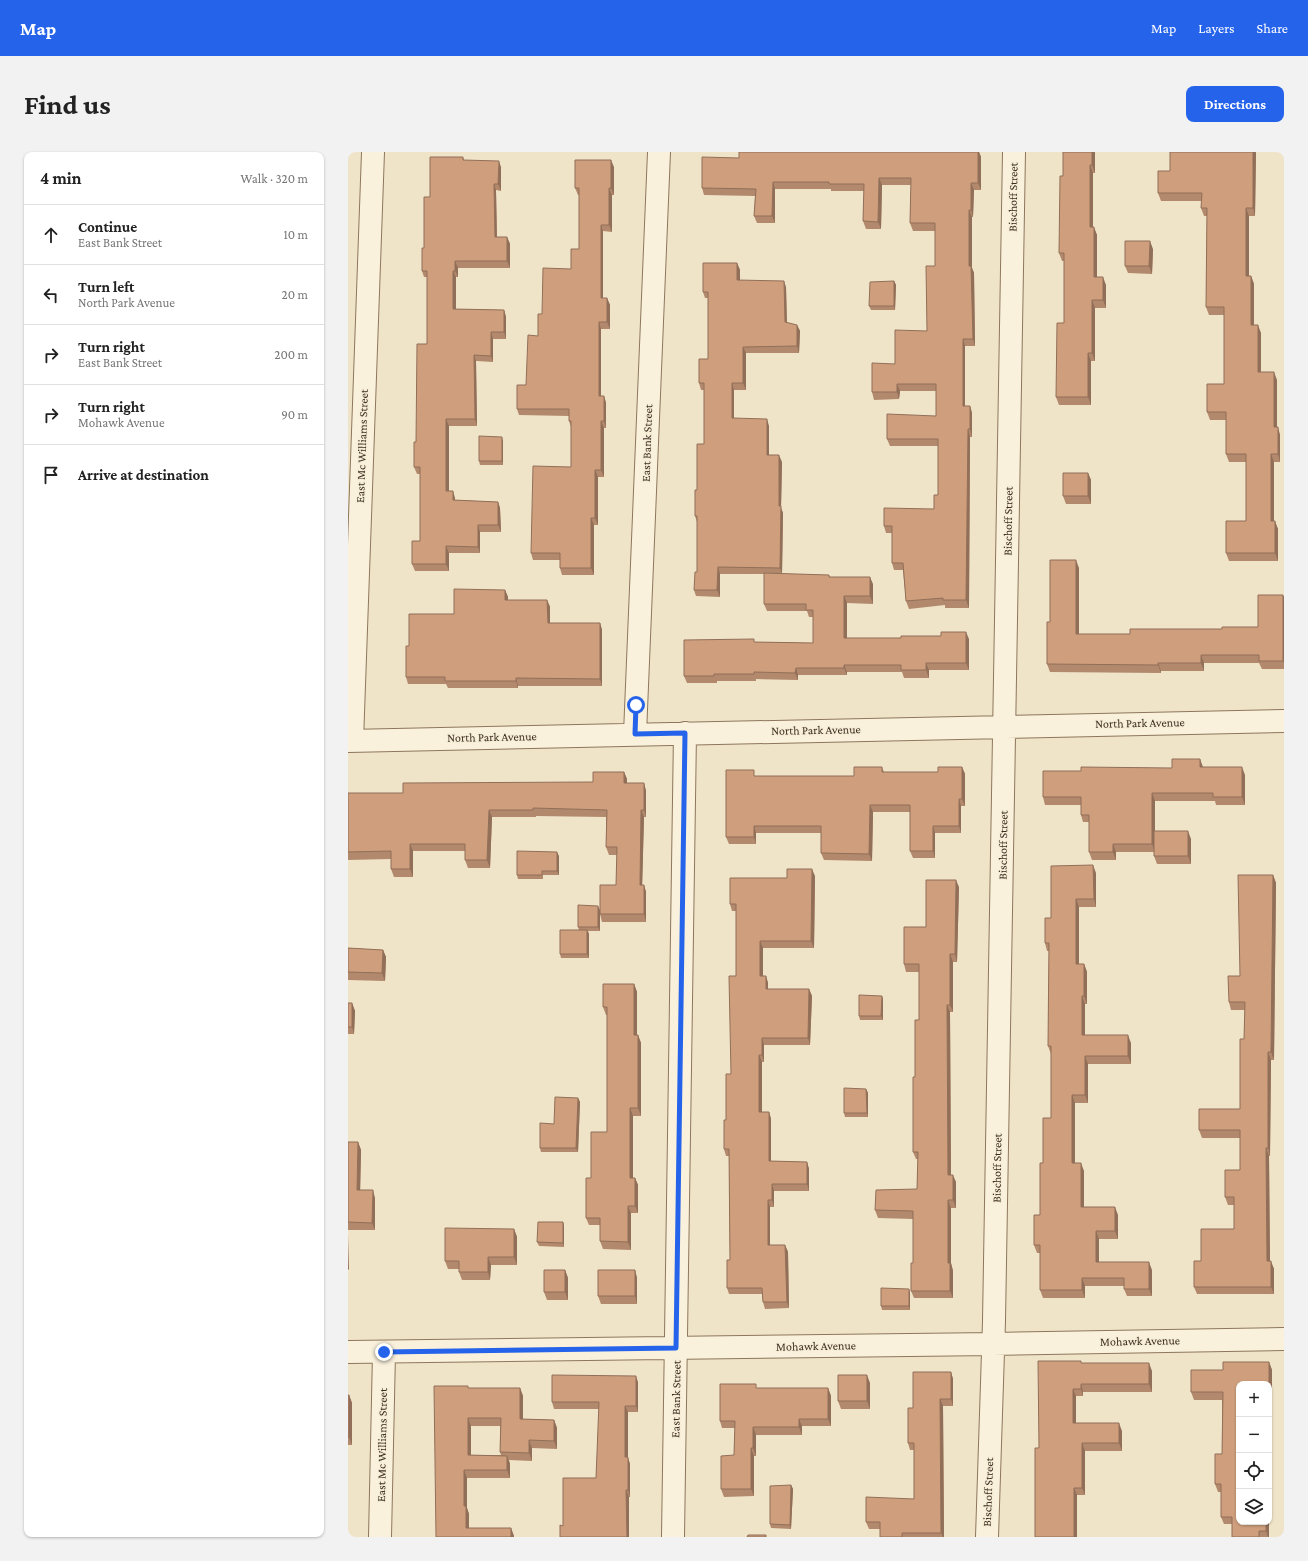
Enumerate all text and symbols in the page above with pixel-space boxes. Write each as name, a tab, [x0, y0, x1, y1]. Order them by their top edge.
text: Map	[20, 18, 56, 39]
text: Map	[1151, 20, 1176, 36]
text: Layers	[1198, 20, 1235, 36]
text: Share	[1257, 20, 1288, 36]
button: Directions	[1186, 86, 1284, 122]
text: Find us	[24, 89, 111, 120]
street label: Bischoff Street	[1005, 161, 1021, 232]
text: 4 min	[40, 169, 82, 188]
text: Walk · 320 m	[240, 171, 308, 186]
text: Continue	[78, 219, 137, 235]
icon: ahead	[40, 224, 62, 246]
text: 10 m	[283, 227, 308, 242]
text: East Bank Street	[78, 235, 162, 250]
text: Turn left	[78, 279, 134, 295]
icon: left	[40, 284, 62, 306]
text: 20 m	[282, 287, 308, 302]
text: North Park Avenue	[78, 295, 175, 310]
text: Turn right	[78, 339, 145, 355]
icon: right	[40, 344, 62, 366]
text: 200 m	[274, 347, 308, 362]
text: East Bank Street	[78, 355, 162, 370]
street label: East Mc Williams Street	[353, 388, 371, 503]
text: Turn right	[78, 399, 145, 415]
street label: East Bank Street	[639, 403, 655, 482]
icon: right	[40, 404, 62, 426]
text: 90 m	[281, 407, 308, 422]
text: Mohawk Avenue	[78, 415, 165, 430]
icon: arrive	[40, 464, 62, 486]
text: Arrive at destination	[78, 467, 209, 483]
street label: Bischoff Street	[1000, 485, 1016, 556]
route start	[627, 696, 645, 714]
street label: North Park Avenue	[1095, 715, 1185, 731]
street label: North Park Avenue	[771, 722, 861, 738]
street label: North Park Avenue	[447, 729, 537, 745]
street label: Bischoff Street	[995, 809, 1011, 880]
street label: Bischoff Street	[989, 1132, 1005, 1203]
street label: Mohawk Avenue	[1100, 1333, 1180, 1349]
street label: Mohawk Avenue	[776, 1338, 856, 1354]
route end	[375, 1343, 393, 1361]
street label: East Bank Street	[668, 1359, 684, 1438]
map controls	[1236, 1381, 1272, 1525]
button: +	[1236, 1381, 1272, 1417]
street label: East Mc Williams Street	[374, 1387, 390, 1502]
button: −	[1236, 1417, 1272, 1453]
button: locate	[1236, 1453, 1272, 1489]
street label: Bischoff Street	[980, 1456, 996, 1527]
button: layers	[1236, 1489, 1272, 1525]

